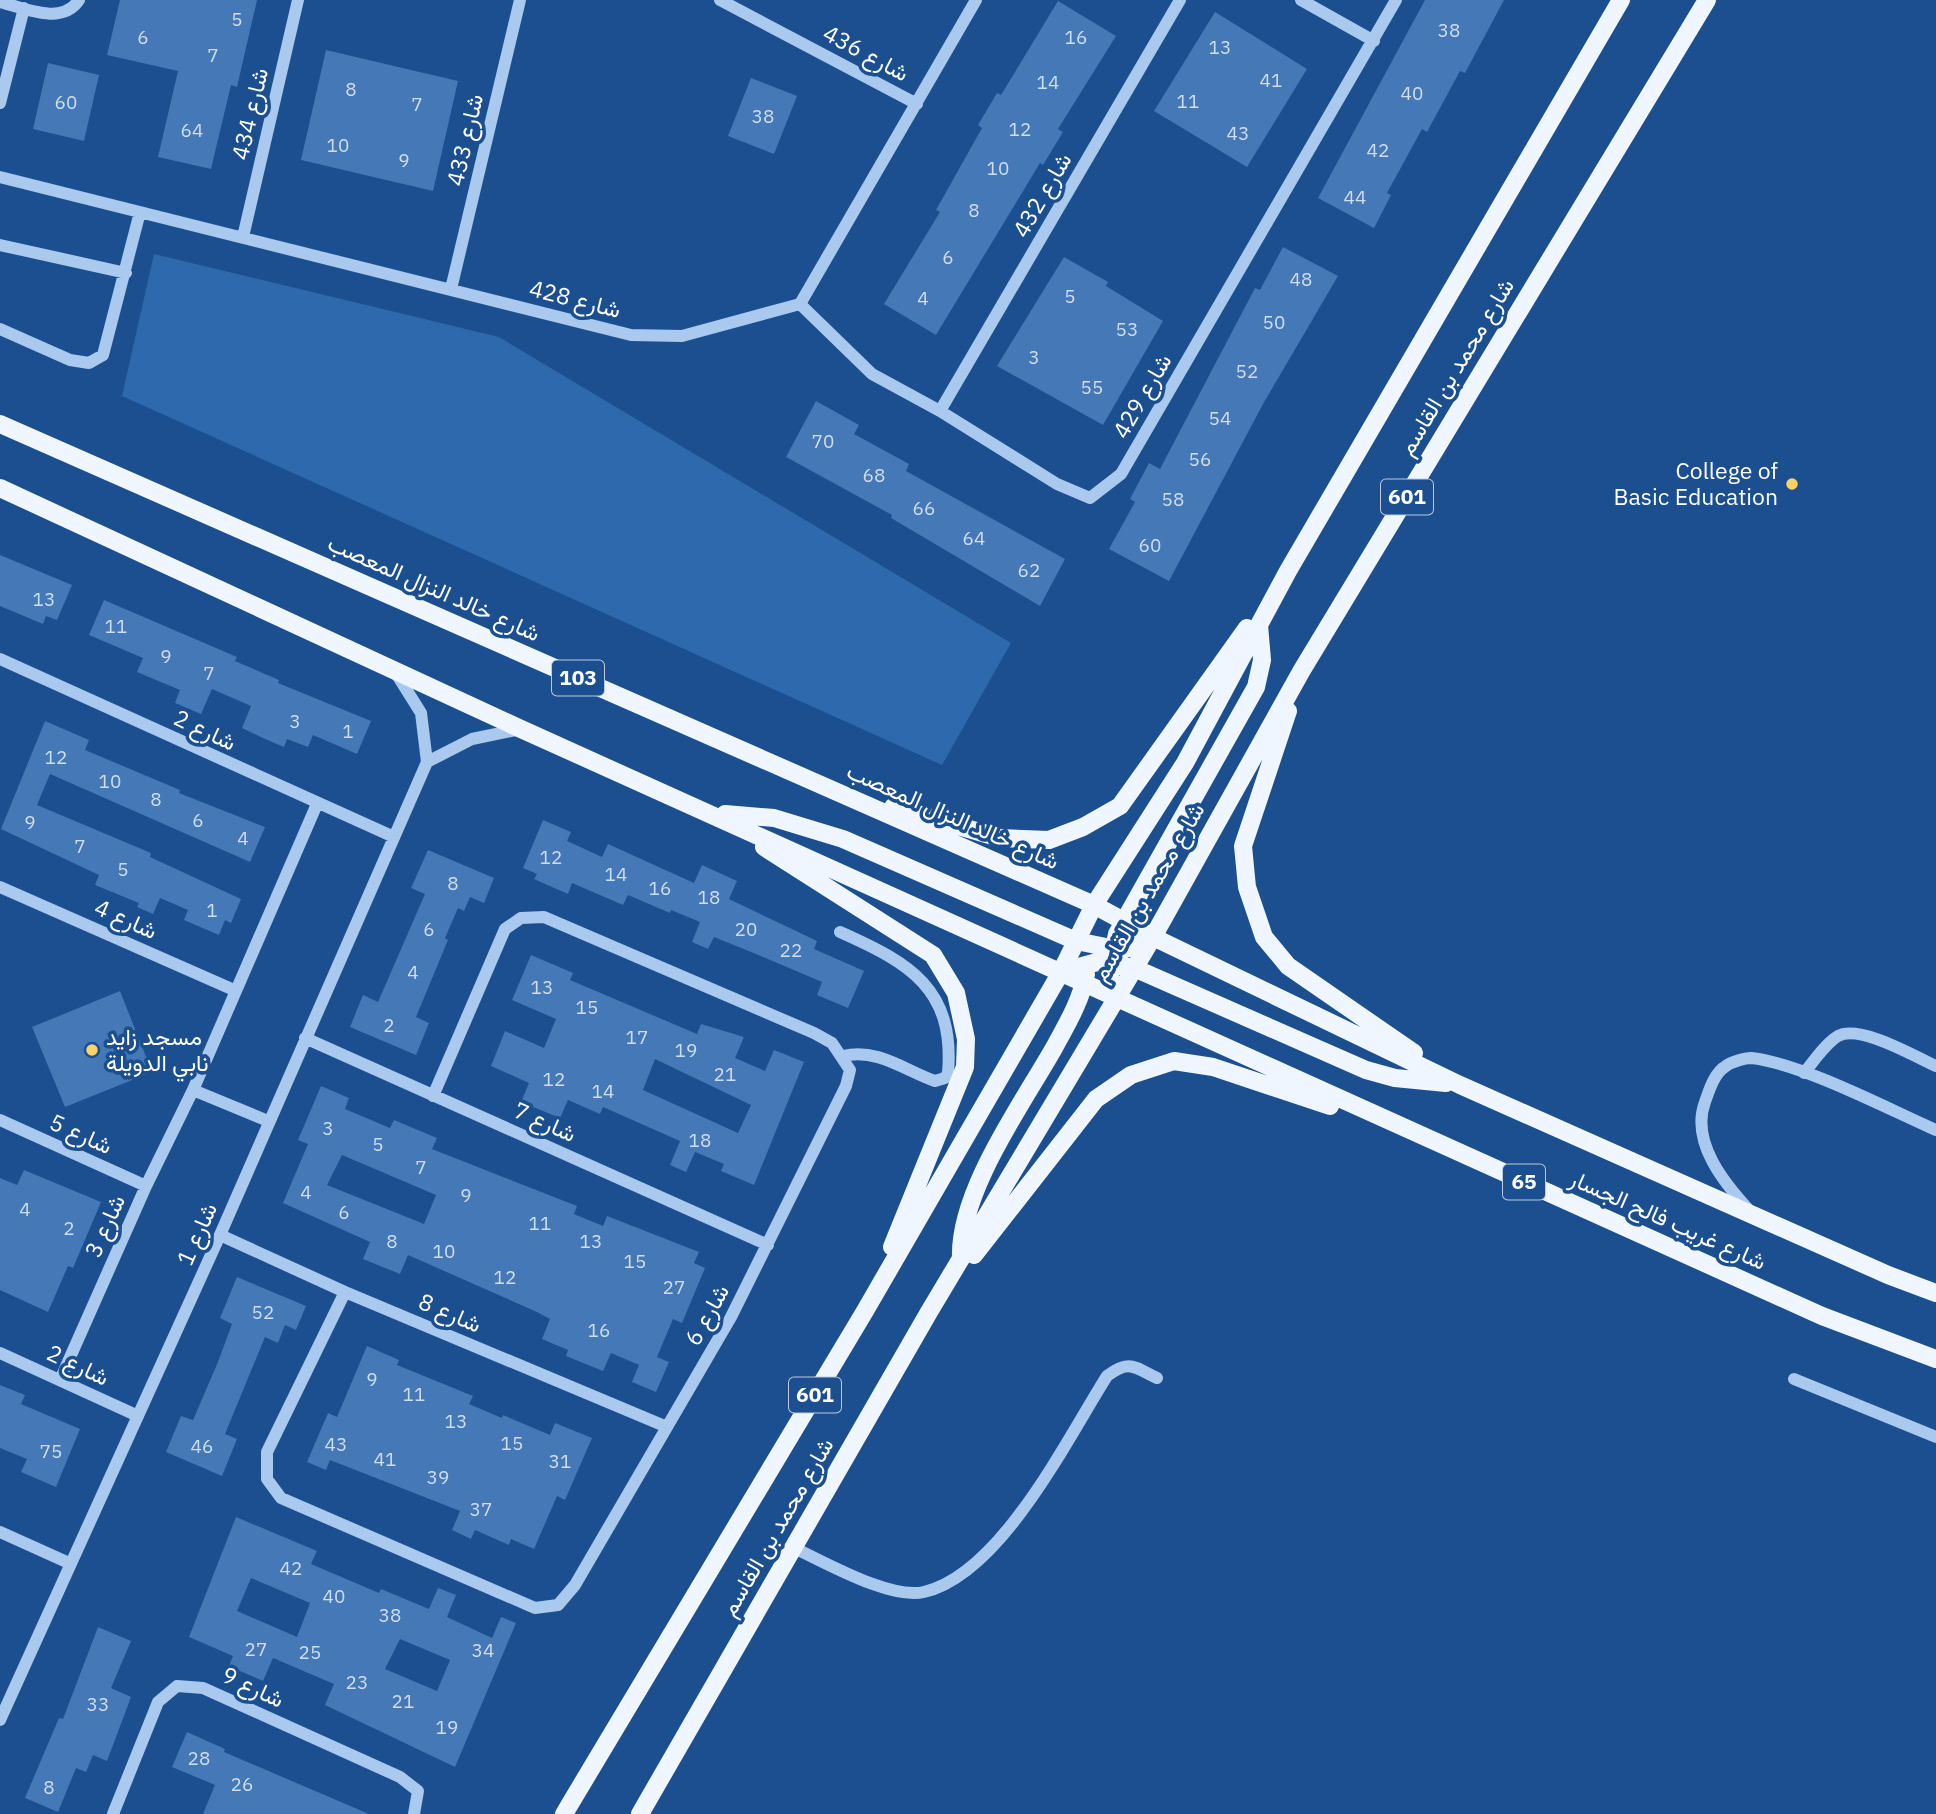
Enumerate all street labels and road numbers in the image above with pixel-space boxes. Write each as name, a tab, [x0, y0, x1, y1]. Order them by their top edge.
street label: شارع 436	[817, 17, 915, 89]
street label: شارع 434	[224, 65, 276, 163]
street label: شارع 433	[439, 91, 491, 189]
street label: شارع 432	[1005, 147, 1079, 243]
street label: شارع 428	[526, 272, 624, 326]
street label: شارع محمد بن القاسم	[1390, 272, 1522, 462]
street label: شارع 429	[1105, 348, 1179, 444]
road number: 601	[1381, 480, 1433, 514]
street label: شارع خالد النزال المعصب	[323, 527, 545, 649]
road number: 103	[552, 660, 604, 696]
street label: شارع 2	[169, 702, 241, 758]
street label: شارع خالد النزال المعصب	[842, 755, 1064, 877]
street label: شارع محمد بن القاسم	[1084, 797, 1212, 987]
street label: شارع 4	[90, 891, 162, 947]
street label: شارع 7	[509, 1094, 581, 1150]
street label: شارع 5	[45, 1106, 117, 1162]
street label: شارع غريب فالح الجسار	[1564, 1162, 1771, 1278]
road number: 65	[1503, 1164, 1545, 1200]
street label: شارع 3	[77, 1190, 133, 1262]
street label: شارع 1	[169, 1198, 225, 1270]
street label: شارع 6	[677, 1279, 737, 1351]
street label: شارع 8	[414, 1285, 486, 1341]
street label: شارع 2	[42, 1337, 114, 1393]
road number: 601	[789, 1378, 841, 1412]
street label: شارع محمد بن القاسم	[713, 1432, 841, 1622]
street label: شارع 9	[217, 1659, 289, 1715]

